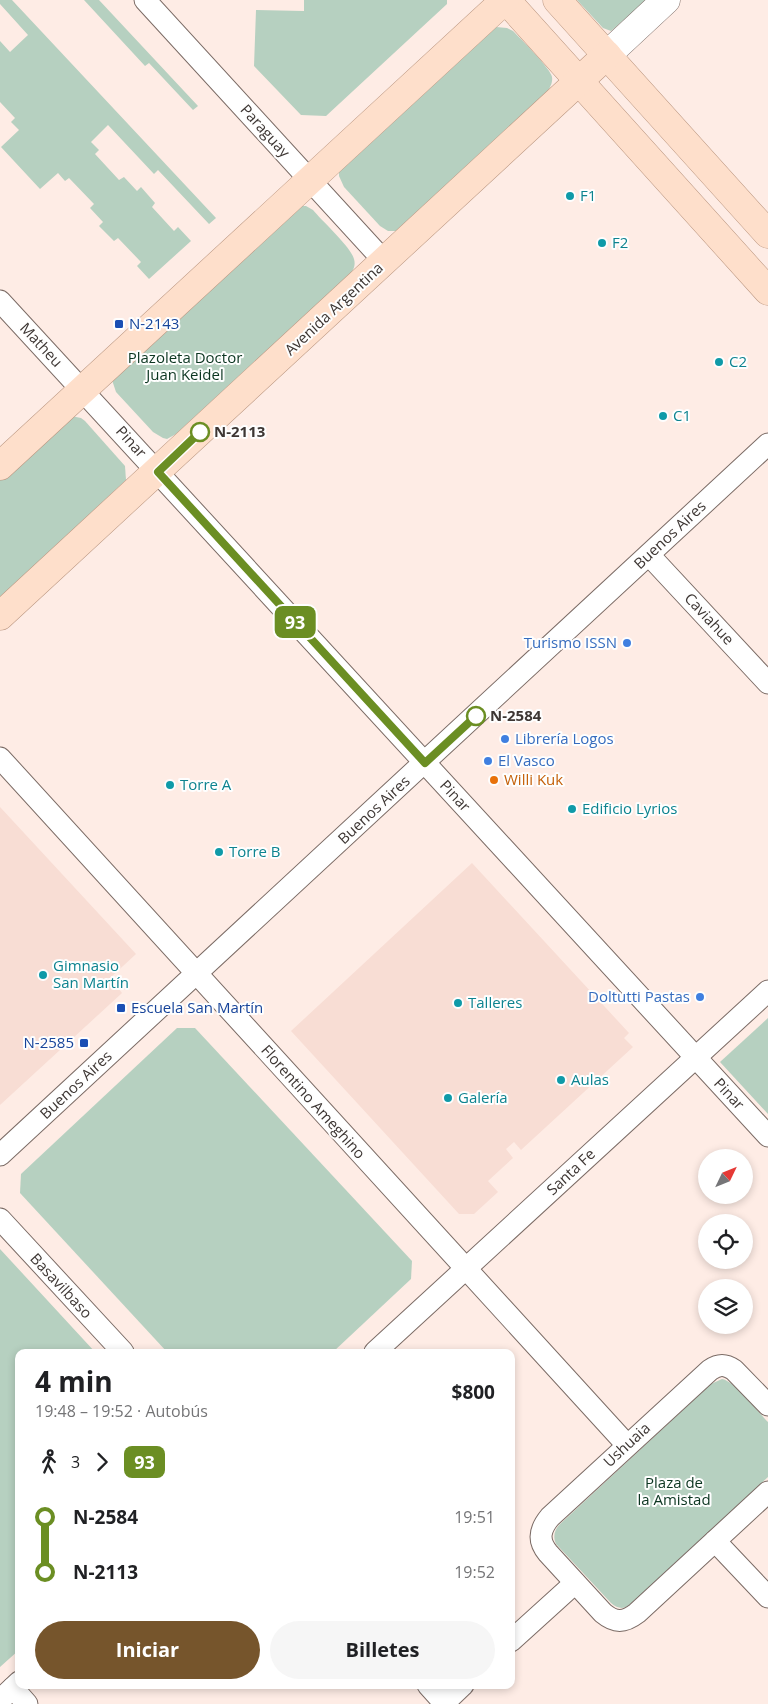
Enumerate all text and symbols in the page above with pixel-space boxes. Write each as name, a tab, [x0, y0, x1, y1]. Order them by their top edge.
street label: Paraguay	[237, 99, 295, 162]
place label: F1	[580, 185, 596, 205]
marker: F1	[564, 190, 576, 202]
place label: F2	[612, 232, 628, 252]
marker: F2	[596, 237, 608, 249]
street label: Avenida Argentina	[280, 257, 387, 359]
place label: N-2143	[129, 313, 179, 333]
street label: Matheu	[16, 318, 67, 371]
marker: N-2143	[113, 318, 125, 330]
park label: Plazoleta Doctor Juan Keidel	[128, 347, 242, 384]
place label: C2	[729, 351, 747, 371]
marker: C2	[713, 356, 725, 368]
place label: C1	[673, 405, 691, 425]
marker: C1	[657, 410, 669, 422]
street label: Pinar	[112, 421, 151, 462]
place label: N-2113	[214, 421, 265, 441]
marker: N-2113	[190, 422, 210, 442]
street label: Buenos Aires	[629, 496, 710, 573]
street label: Caviahue	[681, 588, 739, 649]
line badge: 93	[272, 606, 318, 638]
text: 93	[285, 610, 305, 634]
place label: Turismo ISSN	[524, 632, 617, 652]
marker: Turismo ISSN	[621, 637, 633, 649]
place label: N-2584	[490, 705, 542, 725]
marker: N-2584	[466, 706, 486, 726]
place label: Librería Logos	[515, 728, 614, 748]
marker: Librería Logos	[499, 733, 511, 745]
place label: El Vasco	[498, 750, 555, 770]
marker: El Vasco	[482, 755, 494, 767]
place label: Willi Kuk	[504, 769, 563, 789]
street label: Buenos Aires	[333, 771, 414, 848]
place label: Torre A	[180, 774, 232, 794]
marker: Willi Kuk	[488, 774, 500, 786]
street label: Pinar	[436, 775, 475, 815]
marker: Torre A	[164, 779, 176, 791]
place label: Edificio Lyrios	[582, 798, 677, 818]
marker: Edificio Lyrios	[566, 803, 578, 815]
place label: Torre B	[229, 841, 281, 861]
marker: Torre B	[213, 846, 225, 858]
place label: Gimnasio San Martín	[53, 955, 129, 992]
marker: Gimnasio San Martín	[37, 969, 49, 981]
place label: Doltutti Pastas	[588, 986, 690, 1006]
marker: Doltutti Pastas	[694, 991, 706, 1003]
place label: Talleres	[468, 992, 522, 1012]
place label: Escuela San Martín	[131, 997, 263, 1017]
marker: Talleres	[452, 997, 464, 1009]
marker: Escuela San Martín	[115, 1002, 127, 1014]
place label: N-2585	[24, 1032, 74, 1052]
marker: N-2585	[78, 1037, 90, 1049]
street label: Florentino Ameghino	[257, 1040, 370, 1163]
street label: Buenos Aires	[35, 1046, 116, 1123]
place label: Aulas	[571, 1069, 609, 1089]
street label: Pinar	[710, 1073, 749, 1113]
marker: Aulas	[555, 1074, 567, 1086]
place label: Galería	[458, 1087, 508, 1107]
marker: Galería	[442, 1092, 454, 1104]
street label: Santa Fe	[542, 1144, 599, 1199]
north arrow	[698, 1149, 752, 1204]
map controls	[698, 1149, 753, 1334]
button: locate	[698, 1214, 753, 1269]
street label: Basavilbaso	[26, 1248, 97, 1322]
button: layers	[698, 1279, 753, 1334]
text: 4 min	[35, 1362, 113, 1400]
text: $800	[452, 1379, 495, 1405]
text: 19:48 – 19:52 · Autobús	[35, 1400, 208, 1422]
street label: Ushuaia	[599, 1418, 654, 1471]
icon: walk	[35, 1448, 63, 1476]
icon: forward	[88, 1448, 116, 1476]
text: 93	[134, 1450, 155, 1474]
text: 3	[71, 1451, 80, 1473]
park label: Plaza de la Amistad	[637, 1472, 711, 1509]
text: N-2584	[73, 1504, 138, 1530]
text: 19:51	[454, 1506, 495, 1528]
text: N-2113	[73, 1559, 138, 1585]
text: 19:52	[454, 1561, 495, 1583]
button: Iniciar	[35, 1621, 260, 1679]
button: Billetes	[270, 1621, 495, 1679]

